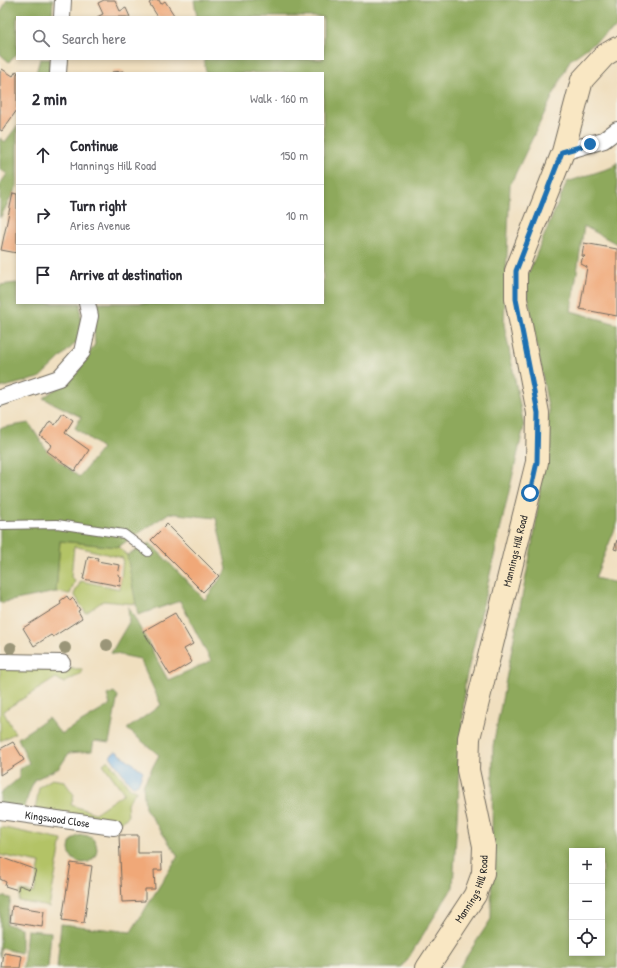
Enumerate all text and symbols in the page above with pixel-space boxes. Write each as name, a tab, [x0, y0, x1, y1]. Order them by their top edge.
search box	[16, 16, 324, 60]
icon: search	[30, 27, 52, 49]
text: Search here	[62, 28, 126, 49]
text: 2 min	[32, 87, 67, 110]
text: Walk · 160 m	[250, 89, 308, 107]
text: Continue	[70, 135, 118, 156]
route end	[581, 135, 599, 153]
icon: ahead	[32, 144, 54, 166]
text: 150 m	[280, 146, 308, 164]
text: Mannings Hill Road	[70, 156, 156, 174]
text: Turn right	[70, 195, 126, 216]
icon: right	[32, 204, 54, 226]
text: 10 m	[286, 206, 308, 224]
text: Aries Avenue	[70, 216, 130, 234]
icon: arrive	[32, 264, 54, 286]
text: Arrive at destination	[70, 264, 182, 285]
route start	[521, 484, 539, 502]
street label: Mannings Hill Road	[500, 513, 531, 588]
street label: Kingswood Close	[24, 808, 91, 831]
map controls	[569, 848, 605, 956]
button: +	[569, 848, 605, 884]
street label: Mannings Hill Road	[452, 854, 491, 925]
button: −	[569, 884, 605, 920]
button: locate	[569, 920, 605, 956]

